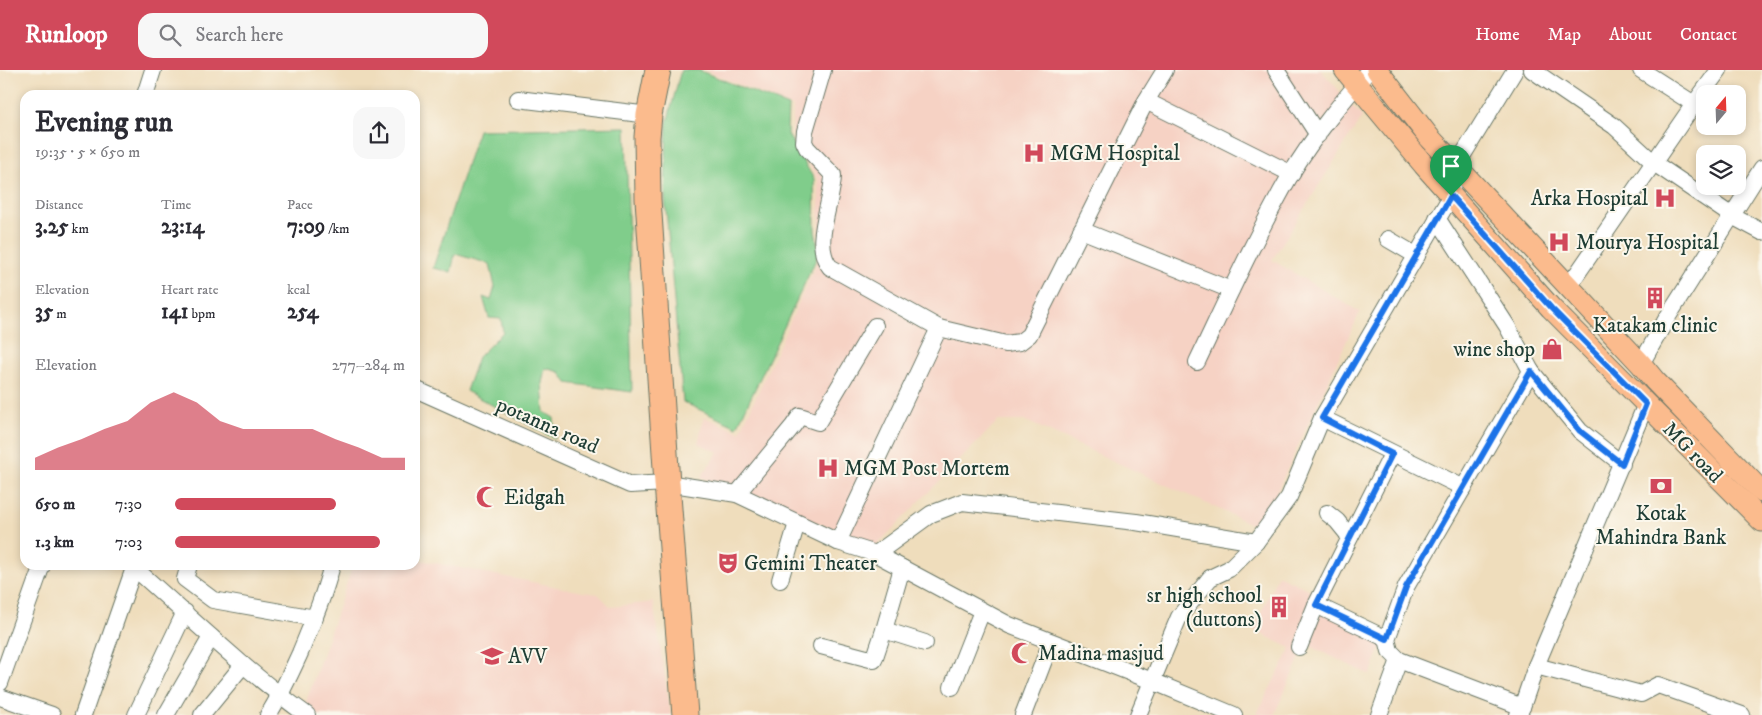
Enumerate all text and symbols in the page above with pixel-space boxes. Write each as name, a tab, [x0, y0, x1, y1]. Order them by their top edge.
search box	[138, 13, 488, 58]
text: Runloop	[25, 20, 108, 50]
icon: search	[156, 21, 184, 49]
text: Search here	[196, 24, 283, 47]
text: Home	[1475, 24, 1520, 46]
text: Map	[1548, 24, 1581, 46]
text: About	[1609, 24, 1652, 46]
text: Contact	[1680, 24, 1737, 46]
north arrow	[1696, 85, 1746, 135]
map controls	[1696, 85, 1746, 195]
text: Evening run	[35, 105, 173, 140]
button: share	[353, 107, 405, 159]
hospital icon: MGM Hospital	[1021, 140, 1047, 166]
place label: MGM Hospital	[1050, 141, 1180, 167]
text: 19:35 · 5 × 650 m	[35, 142, 140, 162]
pin	[1430, 145, 1472, 196]
button: layers	[1696, 145, 1746, 195]
icon: arrive	[1437, 152, 1465, 180]
hospital icon: Arka Hospital	[1652, 185, 1678, 211]
place label: Arka Hospital	[1531, 186, 1649, 212]
text: Distance	[35, 196, 83, 214]
text: Time	[161, 196, 191, 214]
text: Pace	[287, 196, 313, 214]
text: 3.25	[35, 214, 68, 240]
text: 23:14	[161, 214, 204, 240]
text: 7:09	[287, 214, 325, 240]
text: km	[68, 220, 89, 238]
text: /km	[325, 220, 350, 238]
hospital icon: Mourya Hospital	[1546, 229, 1572, 255]
place label: Mourya Hospital	[1576, 230, 1720, 256]
text: Elevation	[35, 281, 89, 299]
text: Heart rate	[161, 281, 218, 299]
text: kcal	[287, 281, 310, 299]
building icon: Katakam clinic	[1642, 285, 1668, 311]
text: 35	[35, 299, 53, 325]
text: 141	[161, 299, 189, 325]
text: 254	[287, 299, 319, 325]
text: m	[53, 305, 67, 323]
text: bpm	[189, 305, 216, 323]
place label: Katakam clinic	[1592, 313, 1718, 339]
shop icon: wine shop	[1539, 336, 1565, 362]
place label: wine shop	[1452, 337, 1535, 363]
text: Elevation	[35, 355, 97, 375]
text: 277–284 m	[332, 355, 405, 375]
street label: potanna road	[492, 391, 603, 460]
street label: MG road	[1657, 416, 1728, 489]
hospital icon: MGM Post Mortem	[815, 455, 841, 481]
place label: MGM Post Mortem	[844, 456, 1010, 482]
bank icon: Kotak Mahindra Bank	[1648, 473, 1674, 499]
mosque icon: Eidgah	[474, 484, 500, 510]
place label: Eidgah	[504, 485, 565, 511]
text: 650 m	[35, 494, 75, 514]
text: 7:30	[115, 494, 142, 514]
place label: Kotak Mahindra Bank	[1596, 501, 1727, 551]
text: 1.3 km	[35, 532, 74, 552]
text: 7:03	[115, 532, 142, 552]
theatre icon: Gemini Theater	[715, 550, 741, 576]
place label: Gemini Theater	[744, 551, 877, 577]
place label: sr high school (duttons)	[1147, 583, 1263, 633]
building icon: sr high school (duttons)	[1266, 594, 1292, 620]
mosque icon: Madina masjud	[1009, 640, 1035, 666]
place label: Madina masjud	[1038, 641, 1164, 667]
school or university icon: AVV	[479, 643, 505, 669]
place label: AVV	[508, 644, 548, 670]

